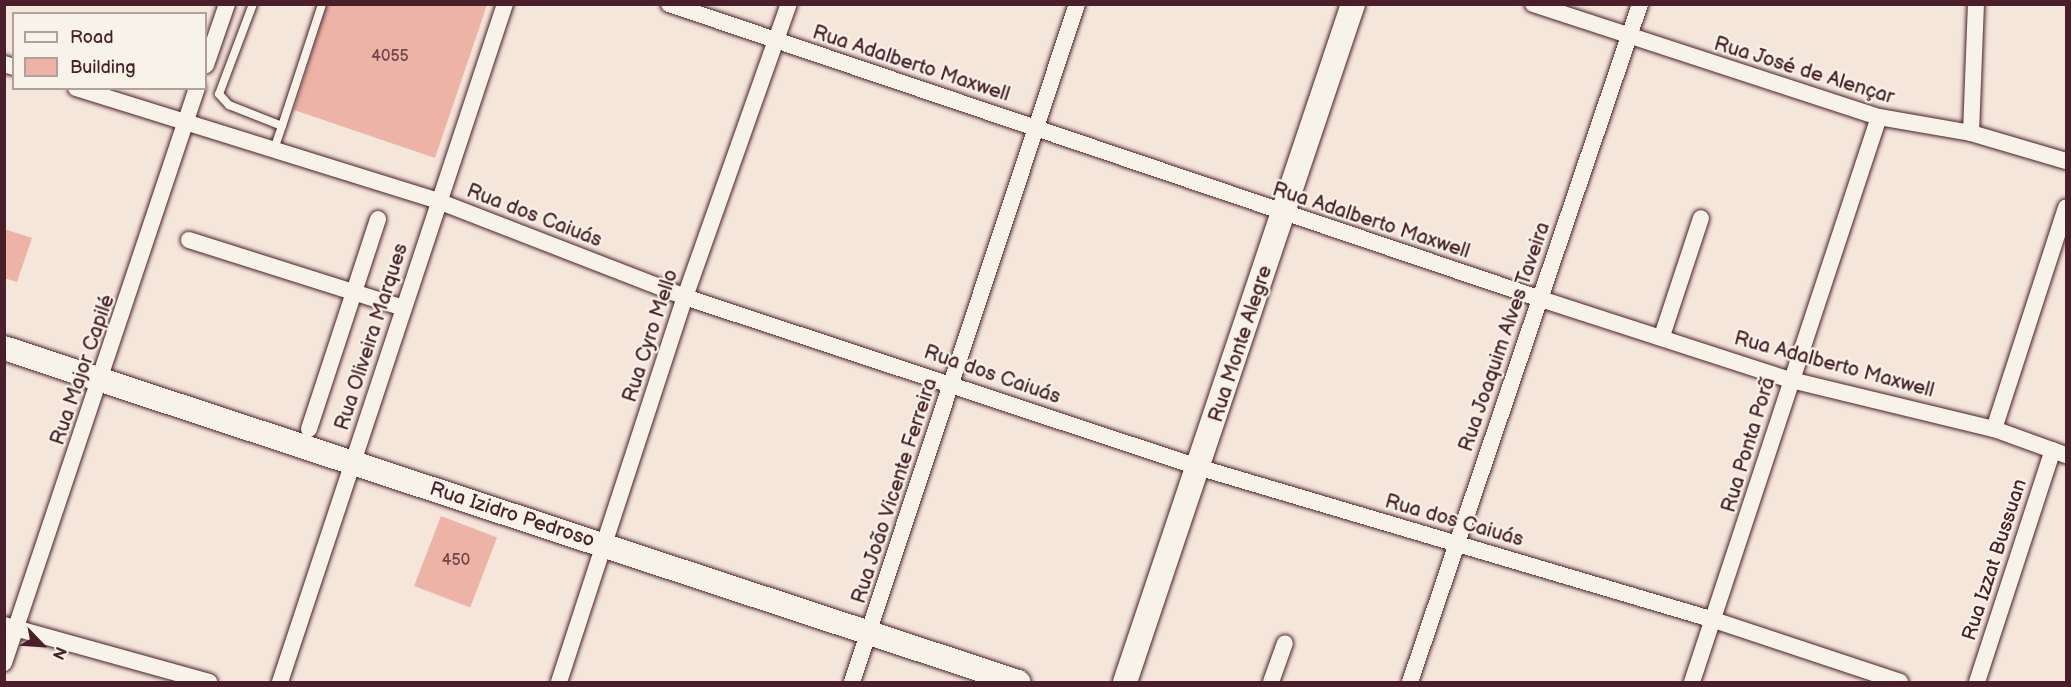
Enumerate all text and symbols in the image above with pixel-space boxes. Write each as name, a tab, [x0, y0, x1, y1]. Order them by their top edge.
legend	[12, 12, 207, 90]
street label: Rua Adalberto Maxwell	[809, 21, 1013, 107]
text: Road	[70, 27, 114, 48]
street label: Rua José de Alençar	[1710, 32, 1898, 110]
house number: 4055	[371, 47, 409, 67]
text: Building	[70, 57, 136, 78]
street label: Rua Adalberto Maxwell	[1269, 178, 1473, 264]
street label: Rua dos Caiuás	[463, 179, 605, 253]
street label: Rua Joaquim Alves Taveira	[1454, 218, 1556, 456]
street label: Rua Oliveira Marques	[330, 240, 414, 434]
street label: Rua Monte Alegre	[1204, 263, 1278, 425]
street label: Rua Cyro Mello	[618, 267, 684, 405]
street label: Rua Major Capilé	[46, 292, 120, 448]
street label: Rua Adalberto Maxwell	[1731, 327, 1937, 403]
street label: Rua dos Caiuás	[921, 340, 1063, 410]
street label: Rua João Vicente Ferreira	[847, 374, 943, 608]
street label: Rua Ponta Porã	[1717, 374, 1781, 516]
street label: Rua Izzat Bussuan	[1958, 476, 2032, 644]
street label: Rua Izidro Pedroso	[426, 477, 598, 553]
street label: Rua dos Caiuás	[1382, 490, 1526, 552]
house number: 450	[442, 551, 470, 571]
north arrow	[12, 615, 72, 675]
text: N	[48, 643, 70, 662]

